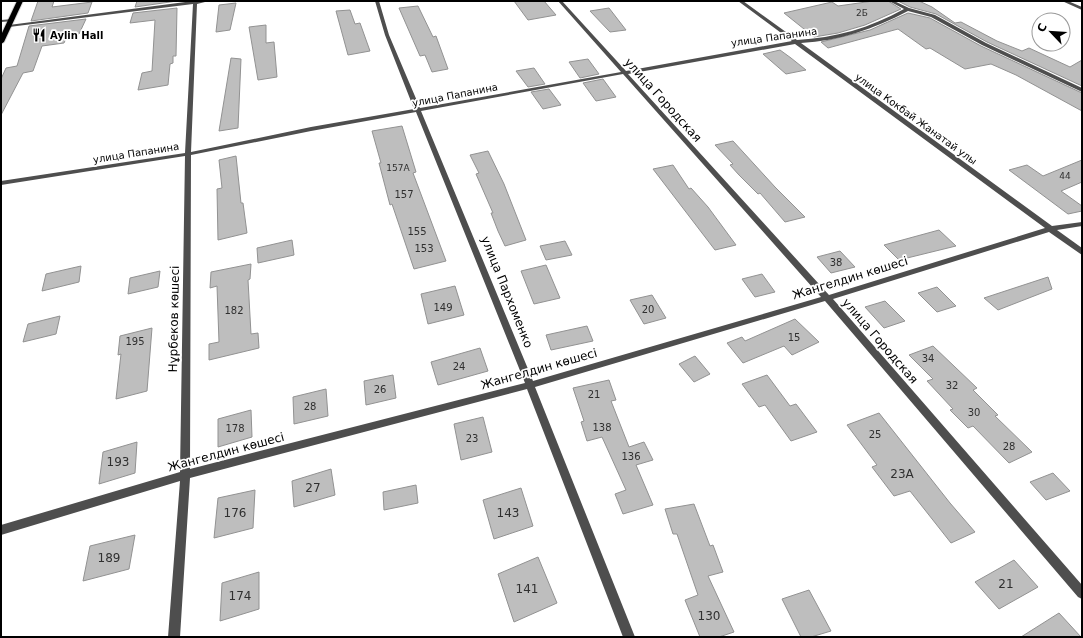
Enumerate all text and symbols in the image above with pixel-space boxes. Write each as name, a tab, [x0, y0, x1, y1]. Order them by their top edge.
house number: 2Б	[856, 8, 868, 18]
north arrow	[1031, 12, 1071, 52]
text: С	[1035, 22, 1050, 34]
street label: улица Папанина	[730, 26, 818, 48]
restaurant icon: Aylin Hall	[31, 27, 47, 43]
place label: Aylin Hall	[50, 30, 103, 41]
street label: улица Городская	[622, 55, 704, 145]
street label: улица Кокбай Жанатай улы	[853, 71, 979, 167]
street label: улица Папанина	[411, 81, 499, 109]
street label: улица Папанина	[92, 141, 180, 165]
house number: 157А	[386, 163, 411, 173]
house number: 44	[1059, 171, 1071, 181]
house number: 157	[394, 189, 414, 200]
house number: 155	[407, 226, 427, 237]
street label: улица Пархоменко	[478, 234, 536, 350]
house number: 153	[414, 243, 434, 254]
street label: Жангелдин көшесі	[791, 254, 909, 302]
house number: 38	[830, 257, 842, 268]
street label: Нұрбеков көшесі	[166, 265, 182, 373]
street label: улица Городская	[839, 296, 921, 386]
house number: 149	[433, 302, 453, 313]
house number: 20	[642, 304, 654, 315]
house number: 182	[224, 305, 244, 316]
house number: 15	[788, 332, 800, 343]
house number: 195	[125, 336, 145, 347]
street label: Жангелдин көшесі	[479, 346, 599, 392]
house number: 34	[922, 353, 934, 364]
house number: 24	[453, 361, 465, 372]
house number: 32	[946, 380, 958, 391]
house number: 26	[374, 384, 386, 395]
house number: 21	[588, 389, 600, 400]
house number: 28	[304, 401, 316, 412]
house number: 30	[968, 407, 980, 418]
house number: 138	[592, 422, 612, 433]
house number: 178	[225, 423, 245, 434]
house number: 25	[869, 429, 881, 440]
street label: Жангелдин көшесі	[166, 430, 286, 474]
house number: 23	[466, 433, 478, 444]
house number: 28	[1003, 441, 1015, 452]
house number: 136	[621, 451, 641, 462]
house number: 193	[107, 455, 129, 469]
house number: 23А	[890, 467, 915, 481]
house number: 27	[305, 481, 321, 495]
house number: 176	[224, 506, 246, 520]
house number: 143	[497, 506, 519, 520]
house number: 189	[98, 551, 120, 565]
house number: 21	[998, 577, 1014, 591]
house number: 141	[516, 582, 538, 596]
house number: 174	[229, 589, 251, 603]
house number: 130	[698, 609, 720, 623]

